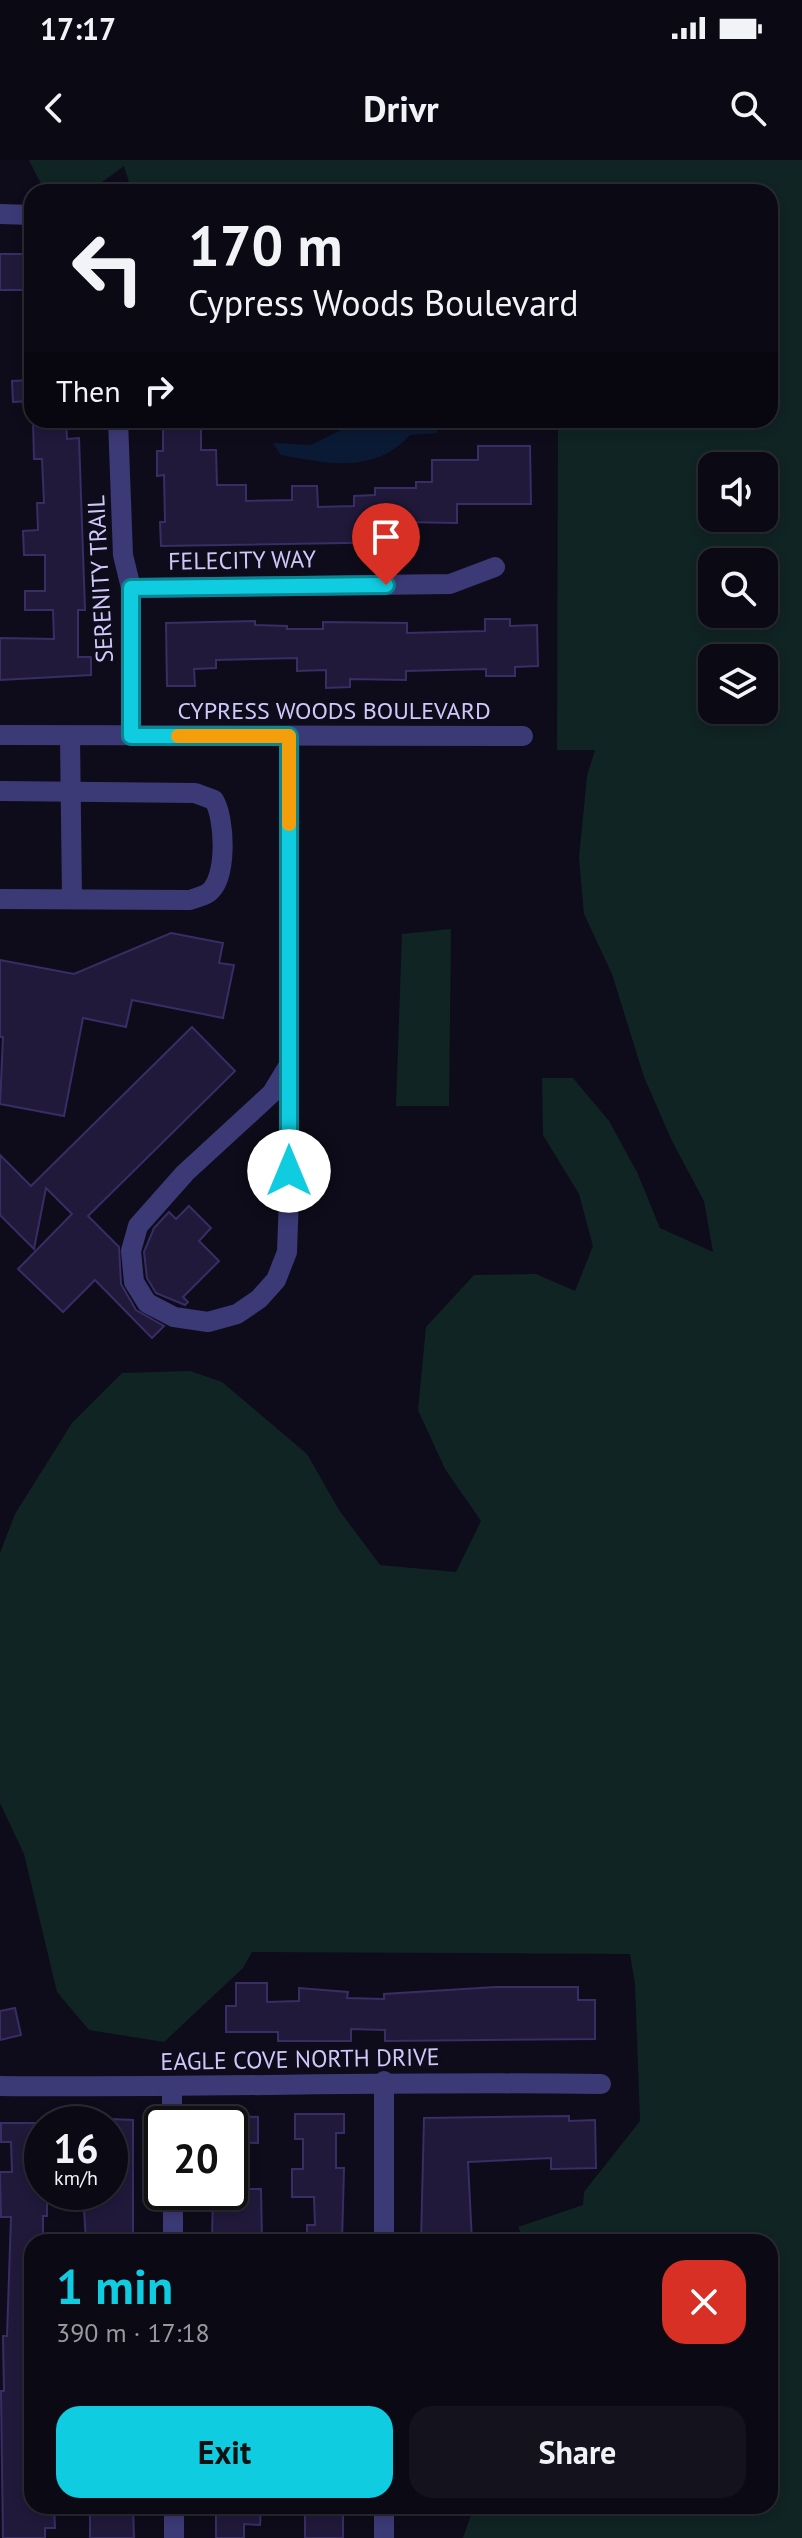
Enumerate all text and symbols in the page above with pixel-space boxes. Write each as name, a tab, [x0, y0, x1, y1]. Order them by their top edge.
text: 17:17	[40, 9, 116, 48]
text: Drivr	[363, 85, 439, 132]
icon: back	[32, 86, 76, 130]
icon: search	[726, 86, 770, 130]
text: 170 m	[188, 209, 343, 281]
icon: left	[56, 216, 160, 320]
text: Cypress Woods Boulevard	[188, 279, 579, 326]
icon: right	[137, 368, 181, 412]
text: Then	[56, 371, 121, 410]
map controls	[698, 452, 778, 724]
button: sound	[698, 452, 778, 532]
street label: SERENITY TRAIL	[80, 494, 120, 664]
pin	[352, 503, 420, 585]
icon: arrive	[364, 515, 408, 559]
street label: FELECITY WAY	[168, 543, 317, 577]
button: search	[698, 548, 778, 628]
button: layers	[698, 644, 778, 724]
street label: CYPRESS WOODS BOULEVARD	[177, 695, 491, 726]
position arrow	[247, 1129, 331, 1213]
street label: EAGLE COVE NORTH DRIVE	[160, 2041, 440, 2077]
speed limit sign: 20	[144, 2106, 248, 2210]
text: 16	[53, 2122, 99, 2174]
text: km/h	[54, 2165, 98, 2191]
text: 1 min	[56, 2255, 173, 2317]
button: close	[662, 2260, 746, 2344]
text: 390 m · 17:18	[56, 2316, 210, 2349]
button: Exit	[56, 2406, 393, 2498]
button: Share	[409, 2406, 746, 2498]

